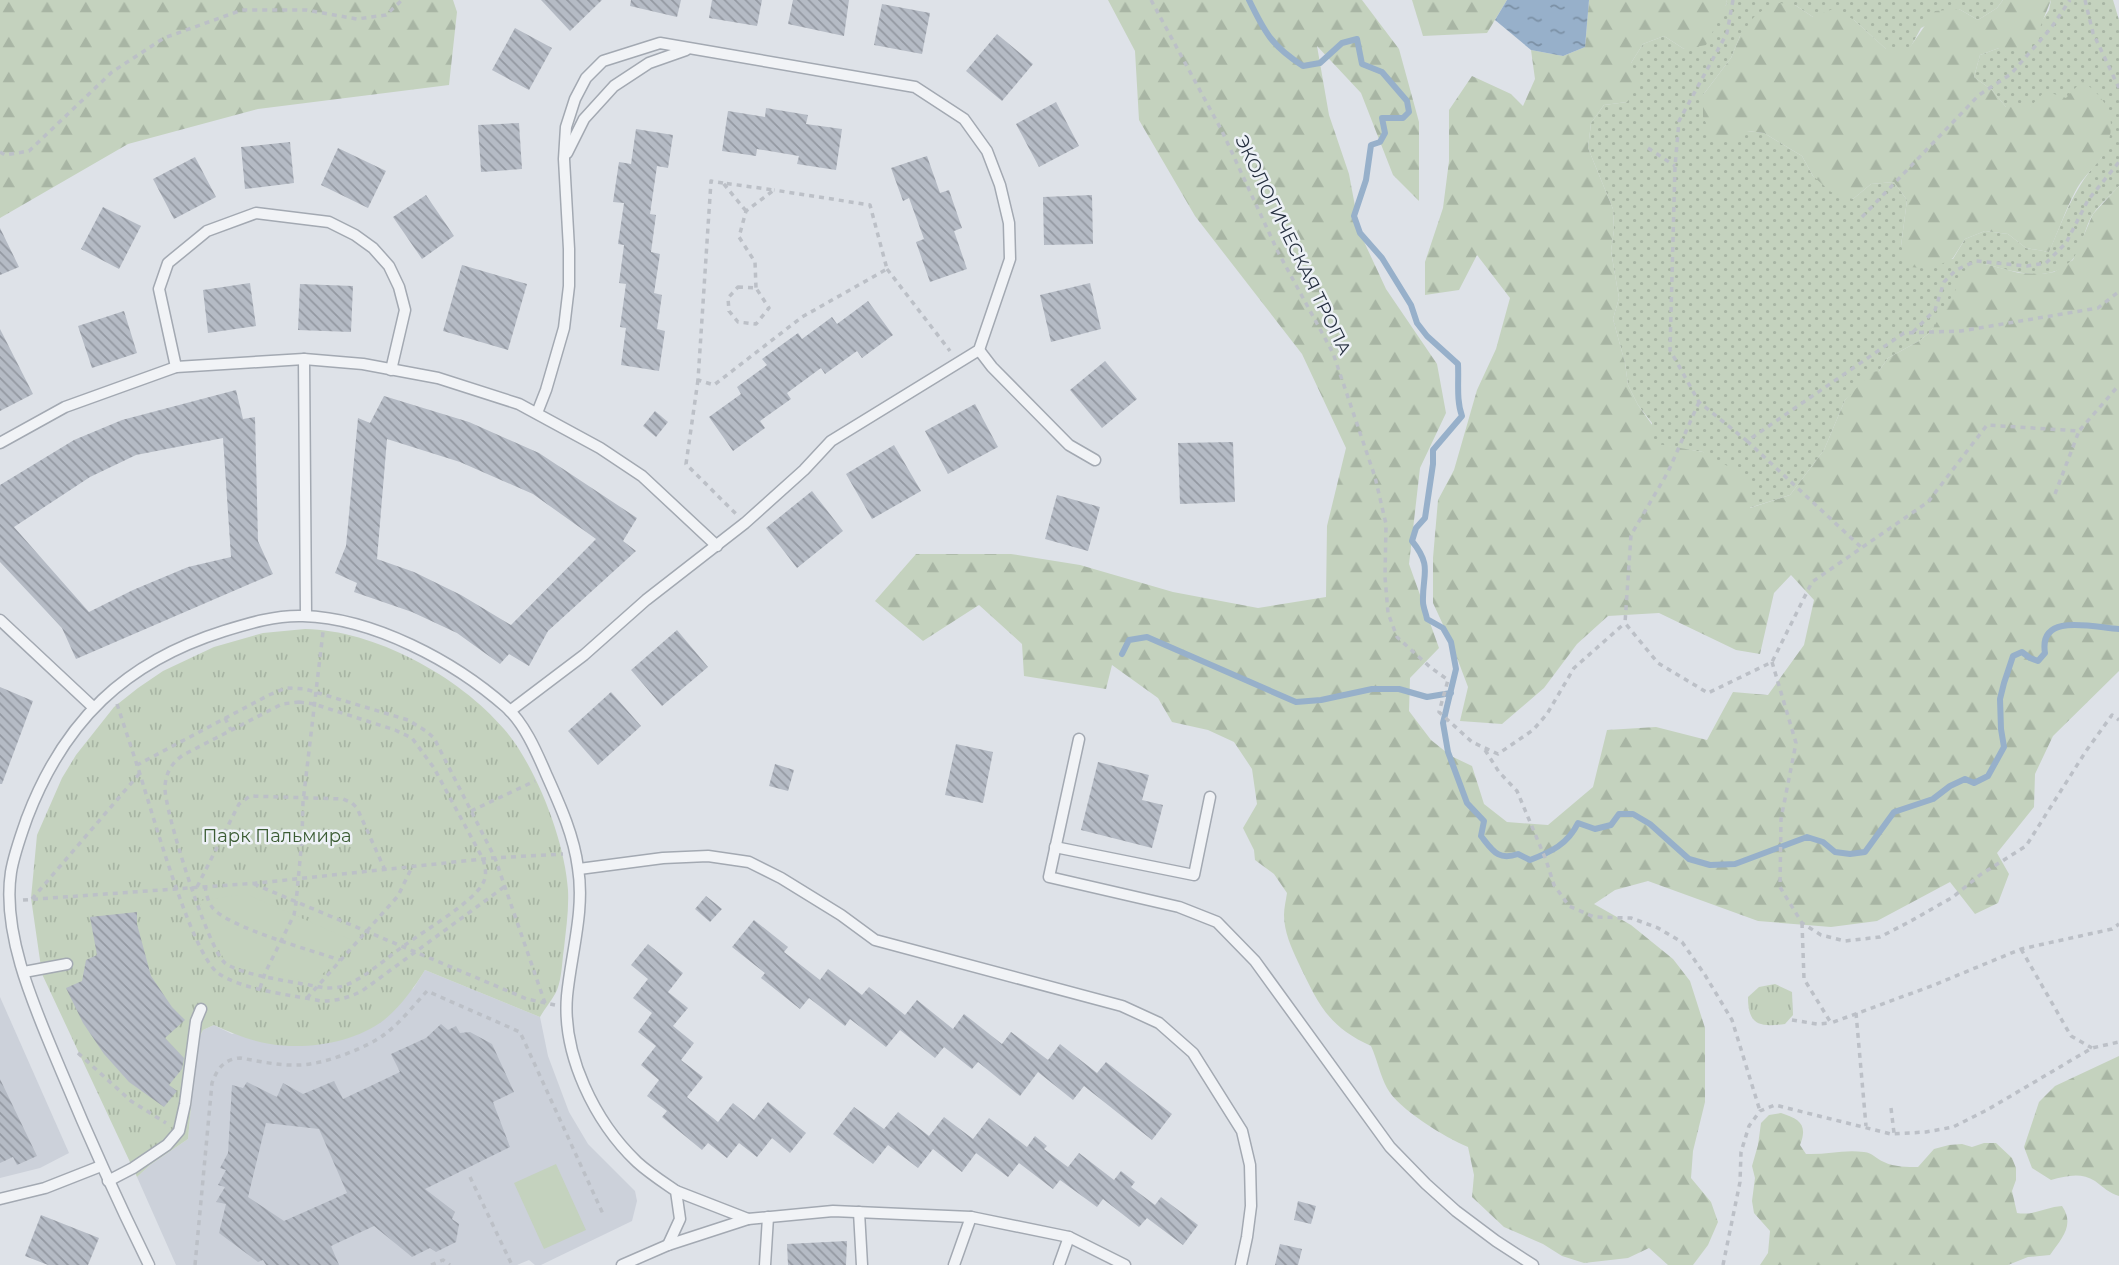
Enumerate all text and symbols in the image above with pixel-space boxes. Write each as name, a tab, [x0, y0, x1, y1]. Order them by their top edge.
street label: ЭКОЛОГИЧЕСКАЯ ТРОПА	[1230, 132, 1356, 359]
park label: Парк Пальмира	[202, 825, 352, 847]

